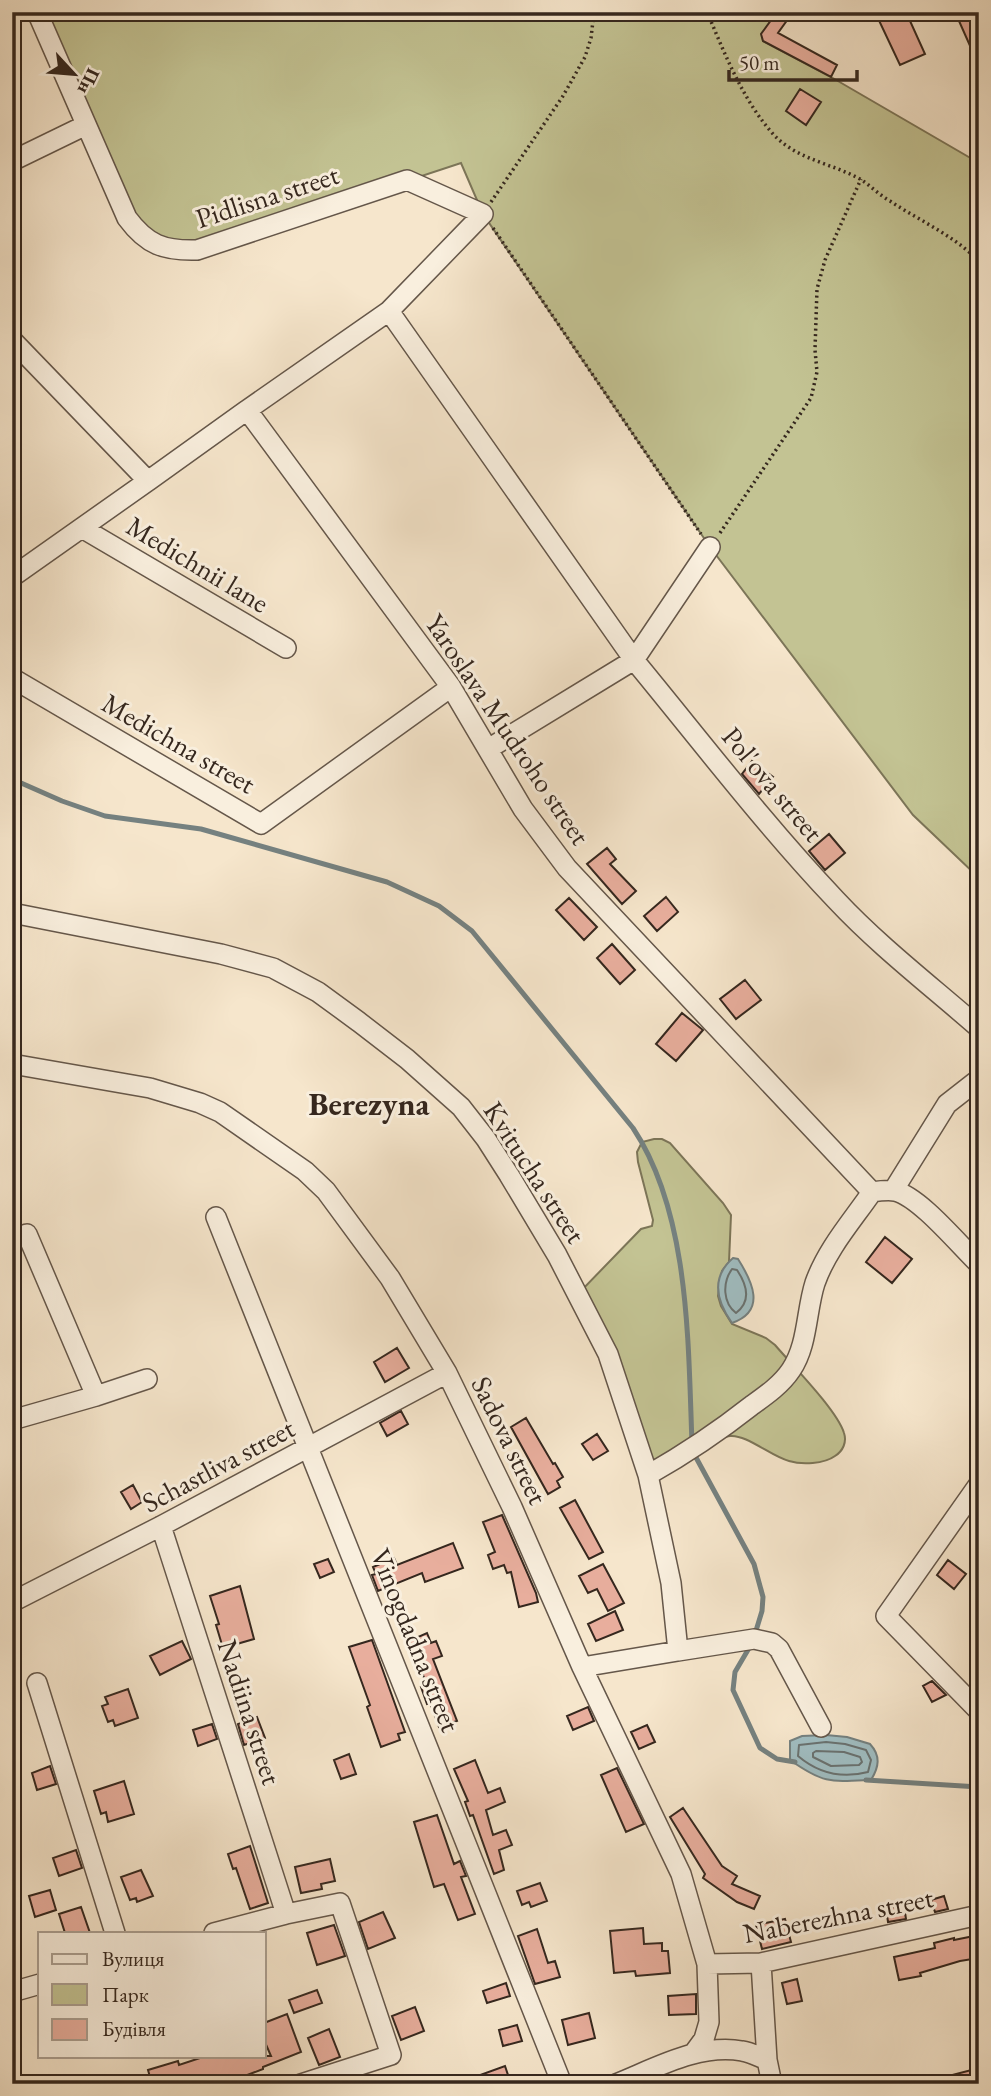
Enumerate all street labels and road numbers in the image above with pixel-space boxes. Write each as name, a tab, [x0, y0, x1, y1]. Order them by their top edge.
street label: Pidlisna street	[191, 156, 343, 236]
street label: Medichnii lane	[120, 507, 276, 621]
street label: Yaroslava Mudroho street	[417, 607, 599, 852]
street label: Medichna street	[96, 685, 262, 802]
street label: Pol'ova street	[714, 719, 832, 849]
street label: Kvitucha street	[476, 1094, 594, 1250]
street label: Sadova street	[464, 1370, 557, 1510]
street label: Schastliva street	[136, 1410, 301, 1520]
street label: Vinogdadna street	[363, 1543, 469, 1737]
street label: Nadiina street	[210, 1635, 290, 1789]
street label: Naberezhna street	[740, 1879, 936, 1951]

